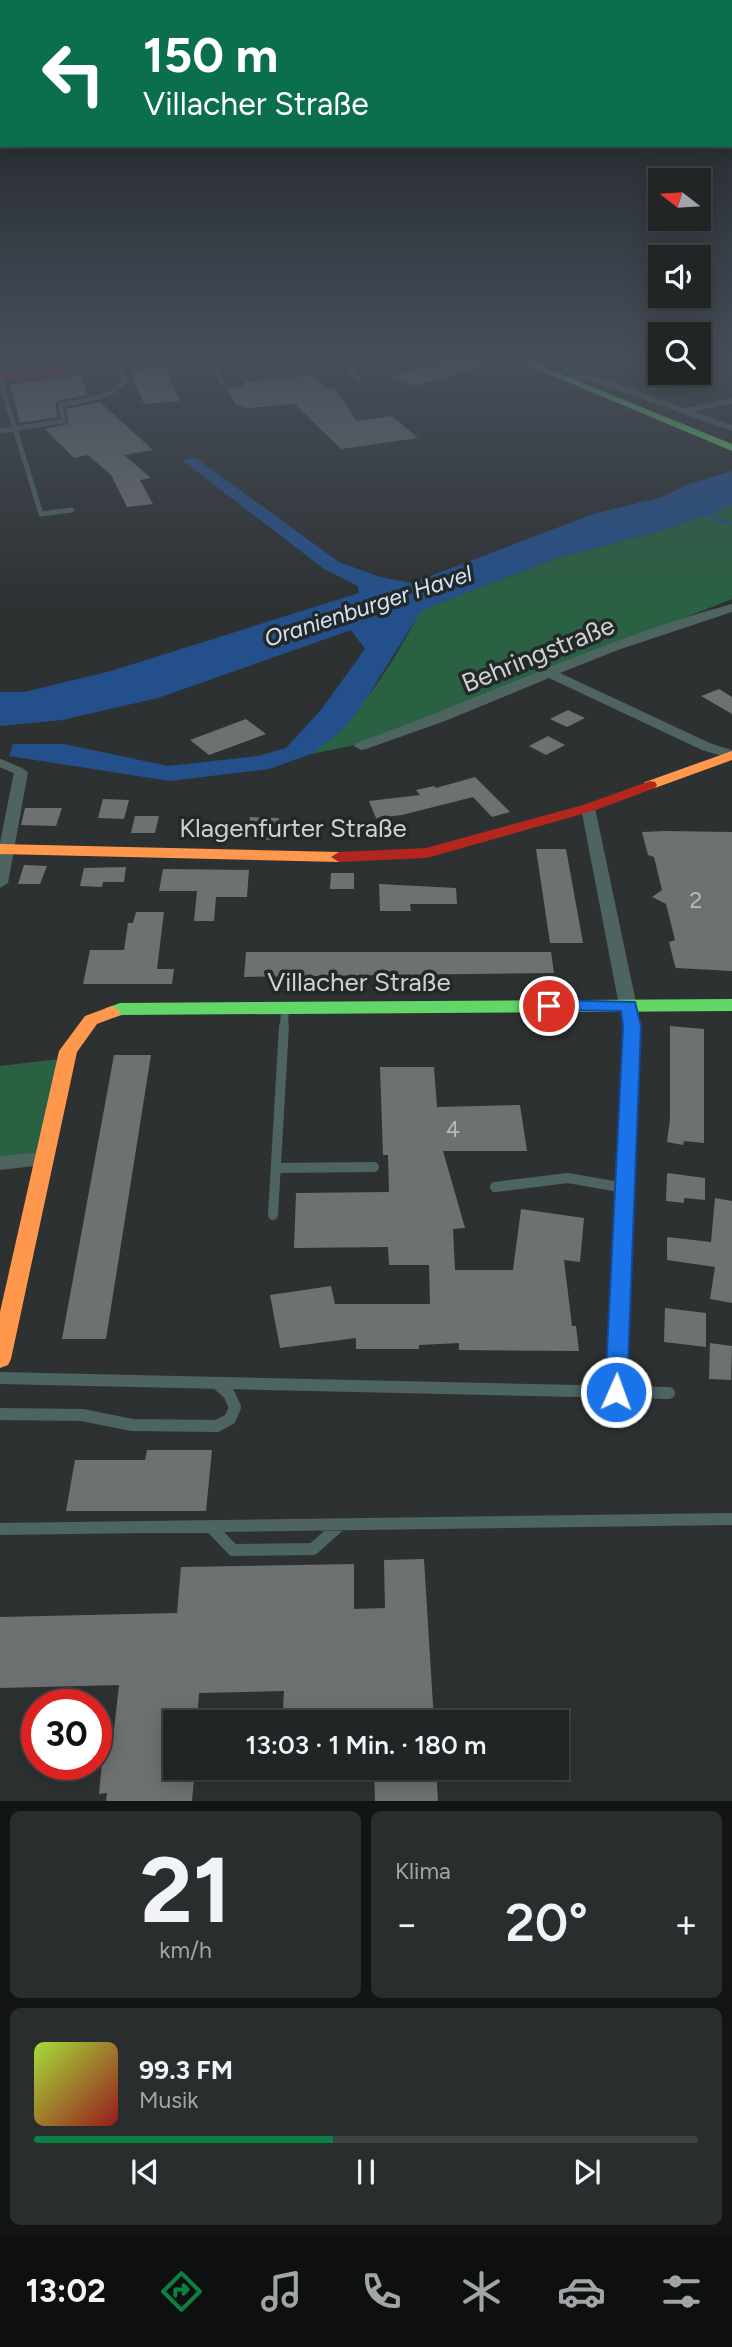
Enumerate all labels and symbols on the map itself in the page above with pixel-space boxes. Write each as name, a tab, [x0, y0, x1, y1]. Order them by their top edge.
north arrow	[648, 168, 710, 231]
water label: Oranienburger Havel	[261, 559, 476, 653]
street label: Behringstraße	[457, 609, 619, 699]
street label: Klagenfurter Straße	[179, 812, 407, 844]
house number: 2	[690, 886, 702, 914]
street label: Villacher Straße	[267, 966, 451, 998]
pin	[519, 976, 579, 1036]
house number: 4	[446, 1115, 460, 1143]
position arrow	[579, 1355, 653, 1429]
speed limit sign: 30	[21, 1689, 112, 1780]

